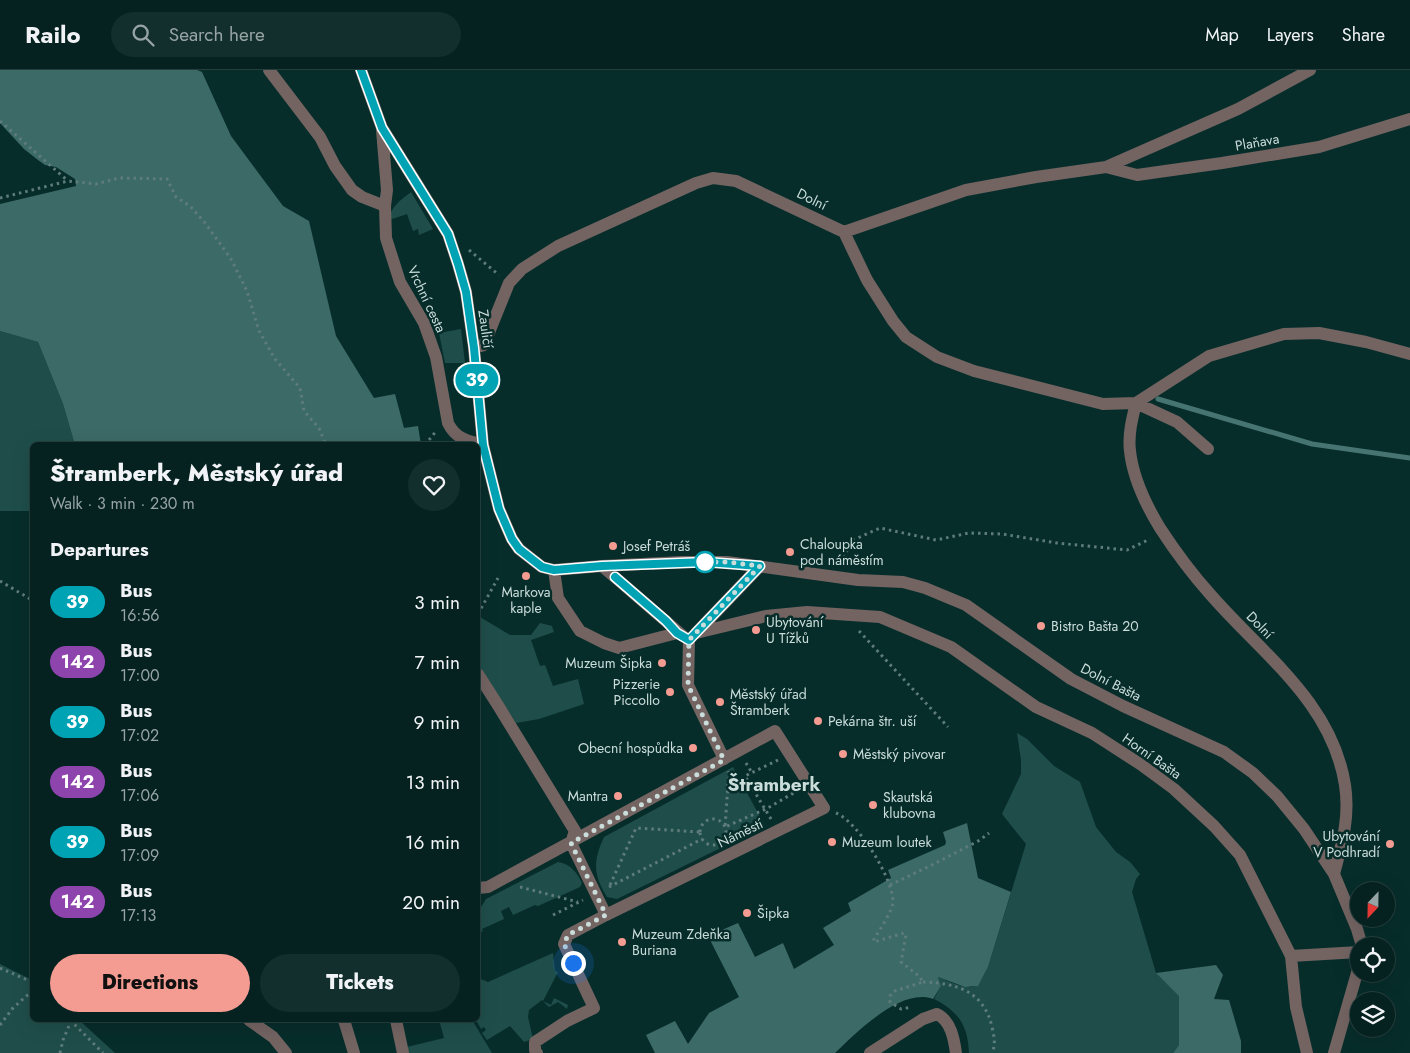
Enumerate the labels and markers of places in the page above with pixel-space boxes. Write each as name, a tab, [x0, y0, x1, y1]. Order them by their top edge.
place label: Chaloupka pod náměstím	[800, 534, 884, 570]
place label: Josef Petráš	[621, 536, 690, 556]
marker: Josef Petráš	[607, 540, 619, 552]
marker: Chaloupka pod náměstím	[784, 546, 796, 558]
unlabelled marker	[694, 551, 716, 573]
marker: Markova kaple	[520, 570, 532, 582]
place label: Markova kaple	[501, 582, 551, 618]
place label: Ubytování U Tížků	[766, 612, 825, 648]
place label: Bistro Bašta 20	[1051, 616, 1139, 636]
marker: Bistro Bašta 20	[1035, 620, 1047, 632]
marker: Ubytování U Tížků	[750, 624, 762, 636]
place label: Muzeum Šipka	[565, 653, 652, 673]
marker: Muzeum Šipka	[656, 657, 668, 669]
place label: Pizzerie Piccollo	[613, 674, 660, 710]
place label: Městský úřad Štramberk	[730, 684, 807, 720]
marker: Pizzerie Piccollo	[664, 686, 676, 698]
marker: Městský úřad Štramberk	[714, 696, 726, 708]
place label: Pekárna štr. uší	[828, 711, 918, 731]
marker: Pekárna štr. uší	[812, 715, 824, 727]
place label: Obecní hospůdka	[578, 738, 683, 758]
marker: Obecní hospůdka	[687, 742, 699, 754]
place label: Městský pivovar	[853, 744, 946, 764]
marker: Městský pivovar	[837, 748, 849, 760]
place label: Mantra	[568, 786, 608, 806]
place label: Skautská klubovna	[883, 787, 935, 823]
marker: Mantra	[612, 790, 624, 802]
marker: Skautská klubovna	[867, 799, 879, 811]
place label: Ubytování V Podhradí	[1313, 826, 1381, 862]
place label: Muzeum loutek	[842, 832, 932, 852]
marker: Muzeum loutek	[826, 836, 838, 848]
marker: Ubytování V Podhradí	[1384, 838, 1396, 850]
place label: Šipka	[757, 903, 789, 923]
marker: Šipka	[741, 907, 753, 919]
place label: Muzeum Zdeňka Buriana	[632, 924, 730, 960]
marker: Muzeum Zdeňka Buriana	[616, 936, 628, 948]

